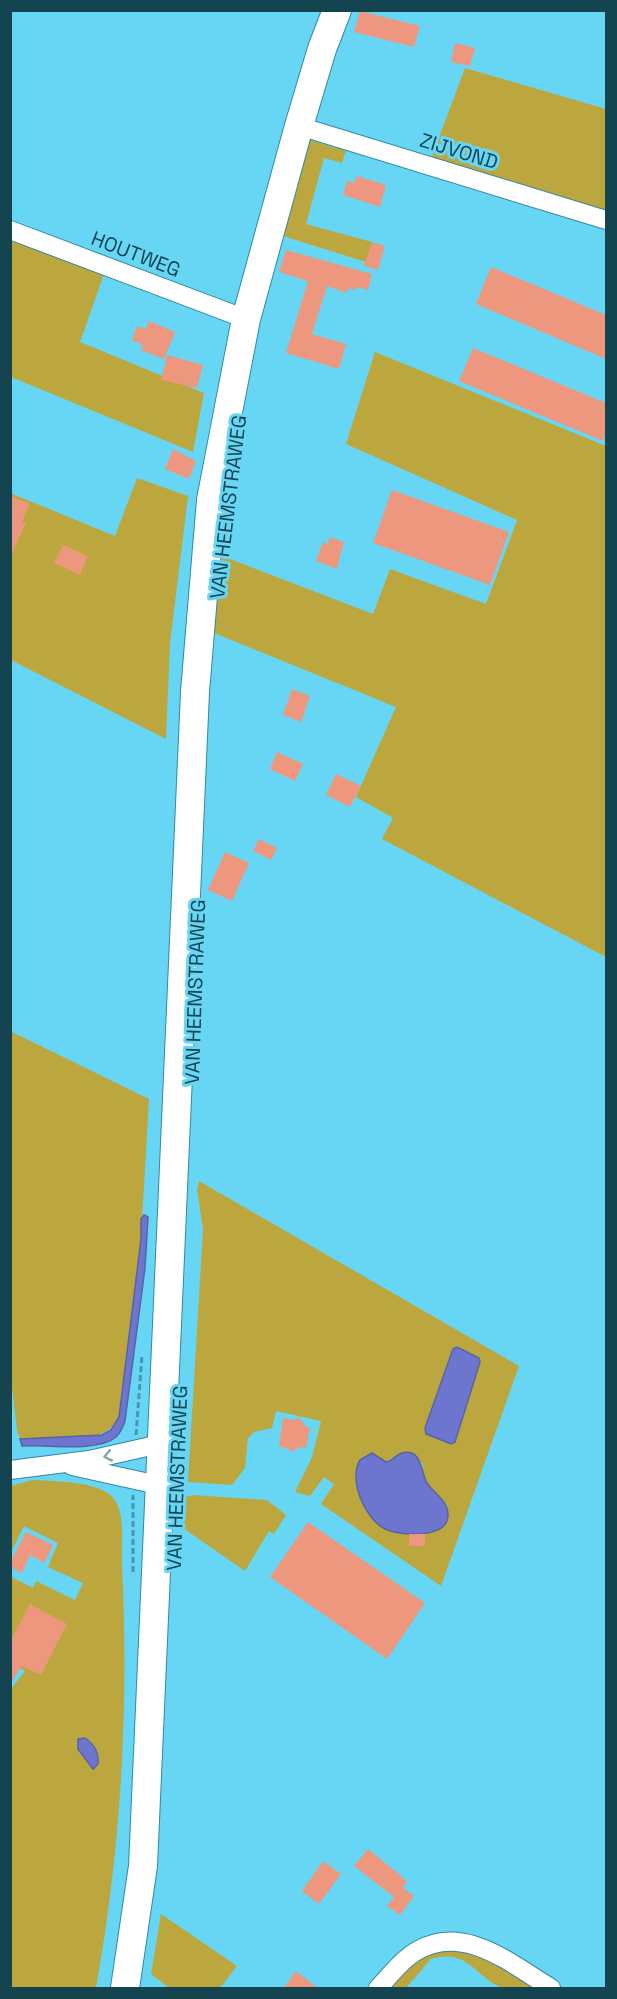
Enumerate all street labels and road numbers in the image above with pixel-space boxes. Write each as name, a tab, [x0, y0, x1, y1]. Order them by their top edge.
street label: ZIJVOND	[417, 127, 501, 175]
street label: HOUTWEG	[88, 225, 184, 283]
street label: VAN HEEMSTRAWEG	[204, 413, 252, 601]
street label: VAN HEEMSTRAWEG	[179, 899, 211, 1085]
street label: VAN HEEMSTRAWEG	[161, 1385, 193, 1571]

